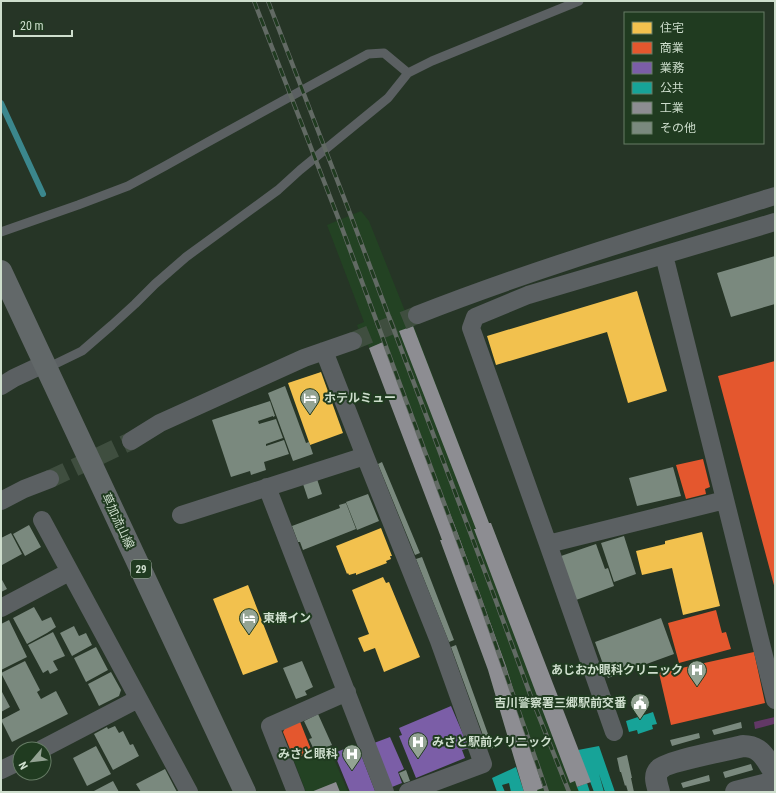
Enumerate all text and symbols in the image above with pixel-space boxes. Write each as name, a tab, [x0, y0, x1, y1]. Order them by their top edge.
scale bar	[14, 12, 72, 38]
legend	[624, 12, 764, 144]
text: 20 m	[20, 19, 44, 33]
text: 住宅	[660, 21, 684, 35]
text: 商業	[660, 41, 684, 55]
text: 業務	[660, 61, 684, 75]
text: 公共	[660, 81, 684, 95]
text: 工業	[660, 101, 684, 115]
text: その他	[660, 121, 696, 135]
hotel icon: ホテルミュー	[299, 387, 321, 415]
place label: ホテルミュー	[324, 391, 396, 405]
street label: 草加流山線	[99, 491, 137, 551]
road number: 29	[131, 560, 151, 578]
hotel icon: 東横イン	[238, 607, 260, 635]
place label: 東横イン	[263, 611, 311, 625]
hospital icon: あじおか眼科クリニック	[686, 659, 708, 687]
place label: あじおか眼科クリニック	[551, 663, 683, 677]
public building icon: 吉川警察署三郷駅前交番	[629, 692, 651, 720]
place label: 吉川警察署三郷駅前交番	[494, 696, 627, 710]
hospital icon: みさと駅前クリニック	[407, 731, 429, 759]
place label: みさと駅前クリニック	[432, 735, 552, 749]
north arrow	[12, 741, 52, 781]
hospital icon: みさと眼科	[341, 743, 363, 771]
place label: みさと眼科	[278, 747, 338, 761]
text: N	[16, 759, 31, 771]

